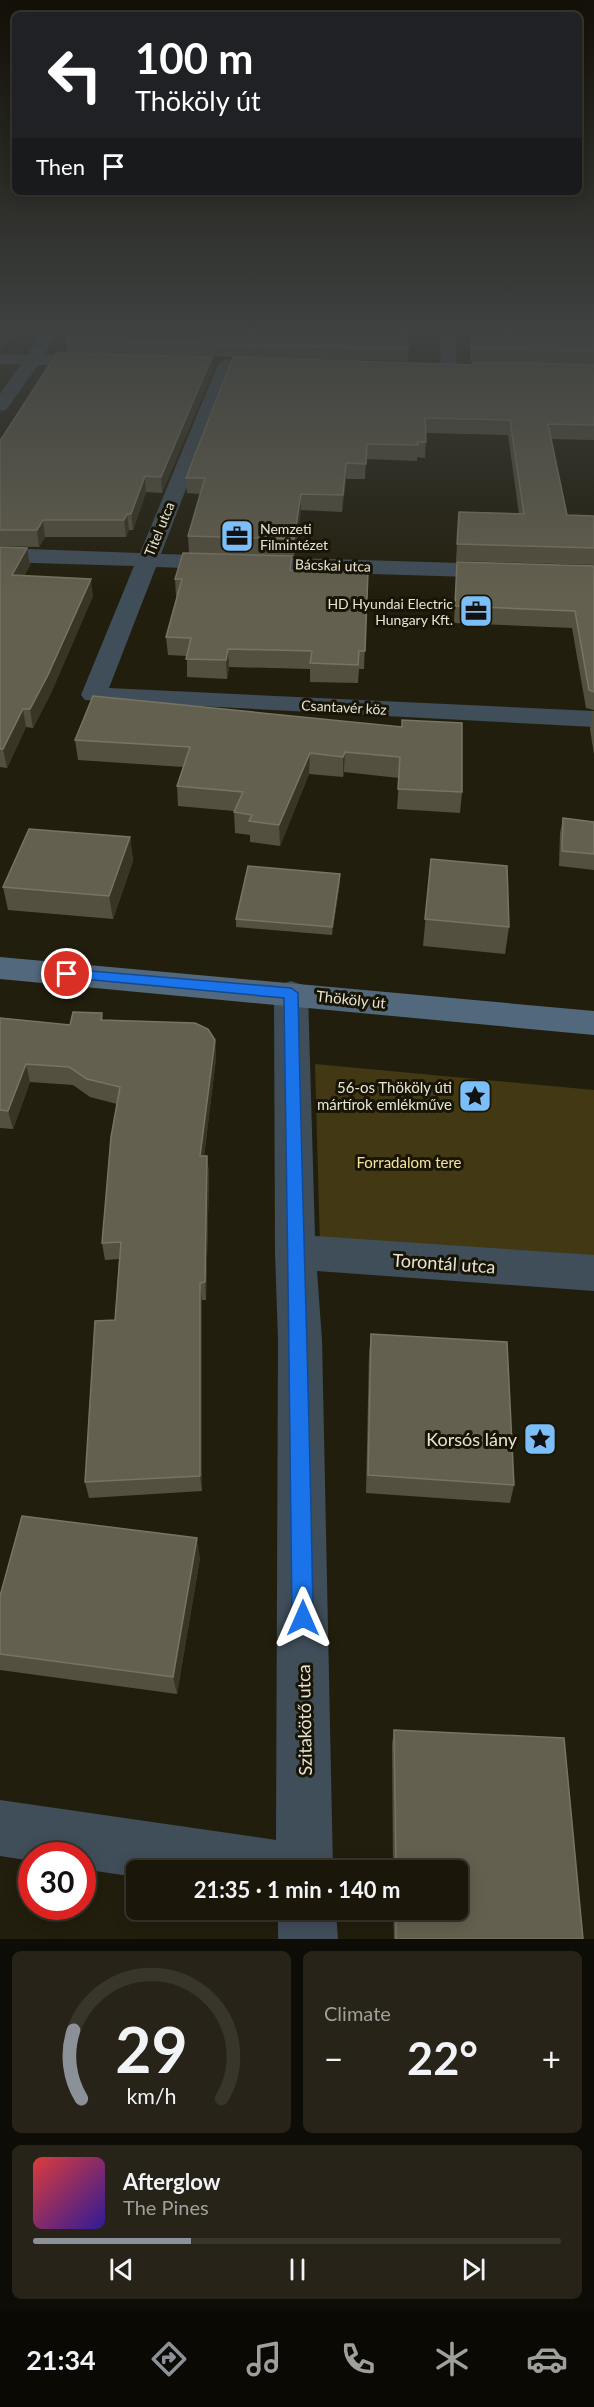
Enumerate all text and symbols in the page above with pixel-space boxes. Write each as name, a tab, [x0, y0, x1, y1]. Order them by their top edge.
text: 100 m	[135, 33, 253, 83]
icon: left	[36, 36, 114, 114]
text: Thököly út	[135, 84, 261, 117]
icon: arrive	[97, 150, 130, 183]
text: Then	[36, 153, 85, 180]
street label: Titel utca	[140, 499, 178, 559]
office icon: Nemzeti Filmintézet	[219, 518, 255, 554]
place label: Nemzeti Filmintézet	[260, 520, 328, 553]
street label: Bácskai utca	[295, 555, 371, 575]
office icon: HD Hyundai Electric Hungary Kft.	[458, 593, 494, 629]
place label: HD Hyundai Electric Hungary Kft.	[327, 595, 453, 628]
street label: Csantavér köz	[301, 696, 387, 718]
pin	[41, 948, 92, 999]
icon: arrive	[50, 957, 83, 990]
street label: Thököly út	[315, 986, 387, 1012]
place label: 56-os Thököly úti mártírok emlékműve	[317, 1078, 452, 1113]
place icon: 56-os Thököly úti mártírok emlékműve	[457, 1078, 493, 1114]
park label: Forradalom tere	[357, 1153, 462, 1171]
street label: Torontál utca	[392, 1248, 496, 1278]
place icon: Korsós lány	[522, 1421, 558, 1457]
place label: Korsós lány	[426, 1428, 518, 1450]
position arrow	[271, 1586, 335, 1650]
street label: Szitakötő utca	[292, 1664, 316, 1776]
speed limit sign: 30	[18, 1842, 96, 1920]
text: 21:35 · 1 min · 140 m	[194, 1876, 400, 1903]
text: Climate	[324, 2001, 391, 2025]
text: 29	[115, 2011, 188, 2086]
text: 22°	[407, 2031, 478, 2085]
text: −	[324, 2038, 343, 2078]
text: +	[542, 2038, 561, 2078]
text: km/h	[126, 2083, 177, 2109]
text: Afterglow	[123, 2168, 220, 2195]
text: The Pines	[123, 2195, 209, 2219]
icon: previous	[105, 2253, 138, 2286]
icon: pause	[281, 2253, 314, 2286]
icon: next	[457, 2253, 490, 2286]
icon: directions	[148, 2338, 190, 2380]
icon: music	[243, 2338, 285, 2380]
icon: phone	[337, 2338, 379, 2380]
icon: climate	[431, 2338, 473, 2380]
icon: car	[526, 2338, 568, 2380]
text: 21:34	[26, 2343, 96, 2376]

